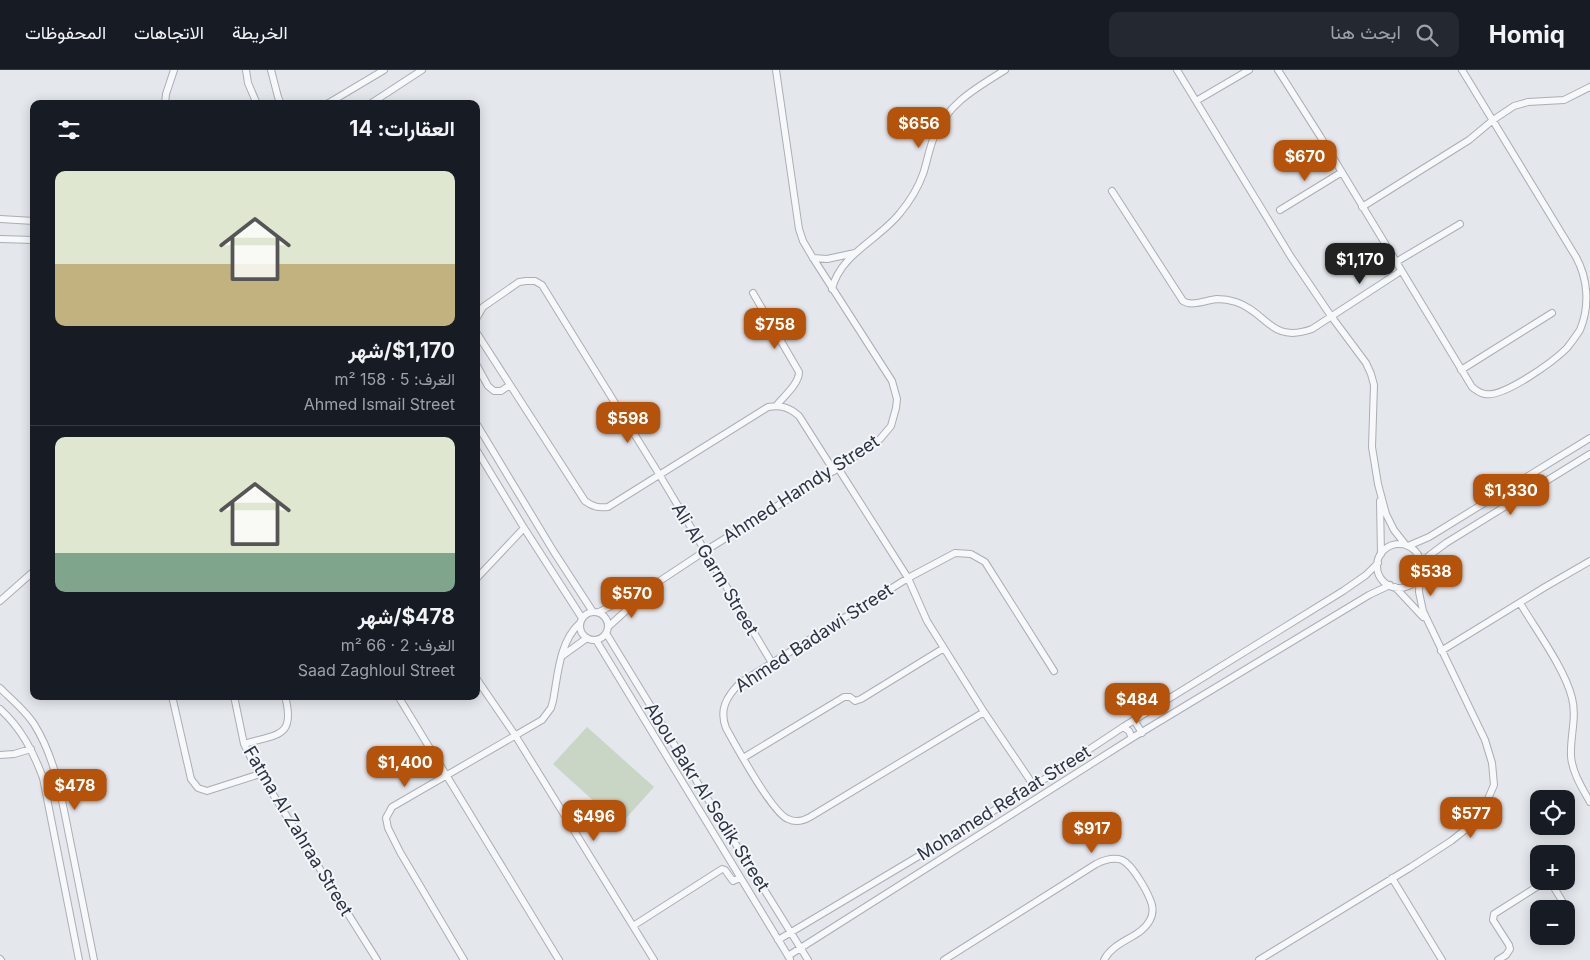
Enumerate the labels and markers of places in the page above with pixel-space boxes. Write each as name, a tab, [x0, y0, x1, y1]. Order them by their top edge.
pin: $656	[889, 106, 949, 149]
pin: $670	[1275, 140, 1335, 182]
pin: $1,170	[1319, 242, 1401, 285]
pin: $758	[745, 308, 805, 350]
pin: $598	[598, 402, 658, 444]
pin: $1,330	[1470, 474, 1552, 516]
pin: $538	[1401, 554, 1461, 597]
pin: $570	[602, 576, 662, 619]
pin: $484	[1107, 682, 1167, 725]
pin: $1,400	[364, 746, 446, 788]
pin: $478	[45, 768, 105, 811]
pin: $577	[1441, 796, 1501, 839]
pin: $496	[564, 800, 624, 842]
pin: $917	[1062, 812, 1122, 854]

